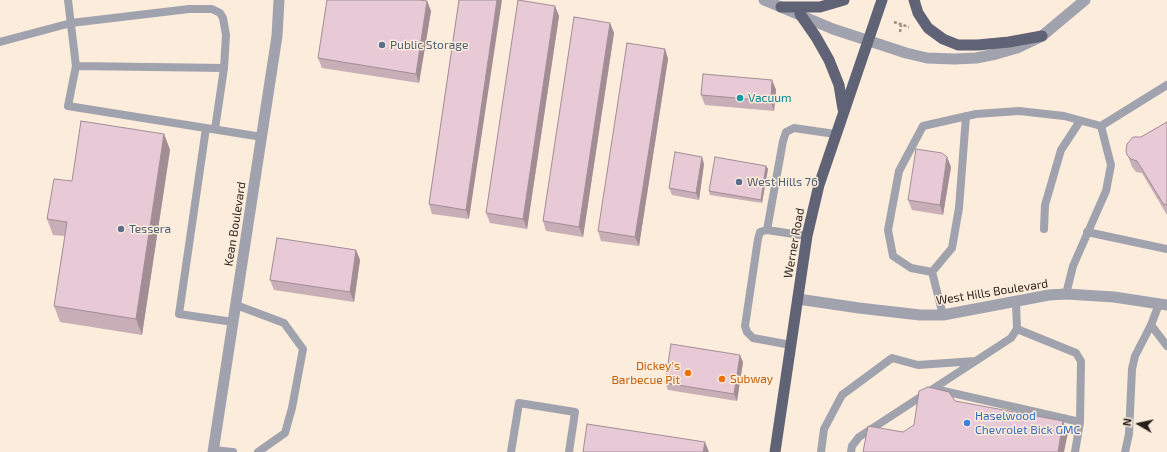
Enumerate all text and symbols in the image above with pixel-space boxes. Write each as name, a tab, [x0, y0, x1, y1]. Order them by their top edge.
place label: Public Storage	[390, 38, 468, 52]
marker: Public Storage	[377, 40, 387, 50]
place label: Vacuum	[748, 91, 792, 105]
marker: Vacuum	[735, 93, 745, 103]
place label: West Hills 76	[747, 175, 818, 189]
marker: West Hills 76	[734, 177, 744, 187]
street label: Kean Boulevard	[221, 181, 249, 267]
street label: Werner Road	[781, 207, 807, 279]
place label: Tessera	[129, 222, 171, 236]
marker: Tessera	[116, 224, 126, 234]
street label: West Hills Boulevard	[935, 276, 1049, 308]
place label: Dickey's Barbecue Pit	[611, 359, 680, 387]
marker: Dickey's Barbecue Pit	[683, 368, 693, 378]
place label: Subway	[730, 372, 773, 386]
marker: Subway	[717, 374, 727, 384]
north arrow	[1119, 404, 1159, 444]
place label: Haselwood Chevrolet Bick GMC	[975, 409, 1080, 437]
text: N	[1120, 417, 1134, 427]
marker: Haselwood Chevrolet Bick GMC	[962, 418, 972, 428]

